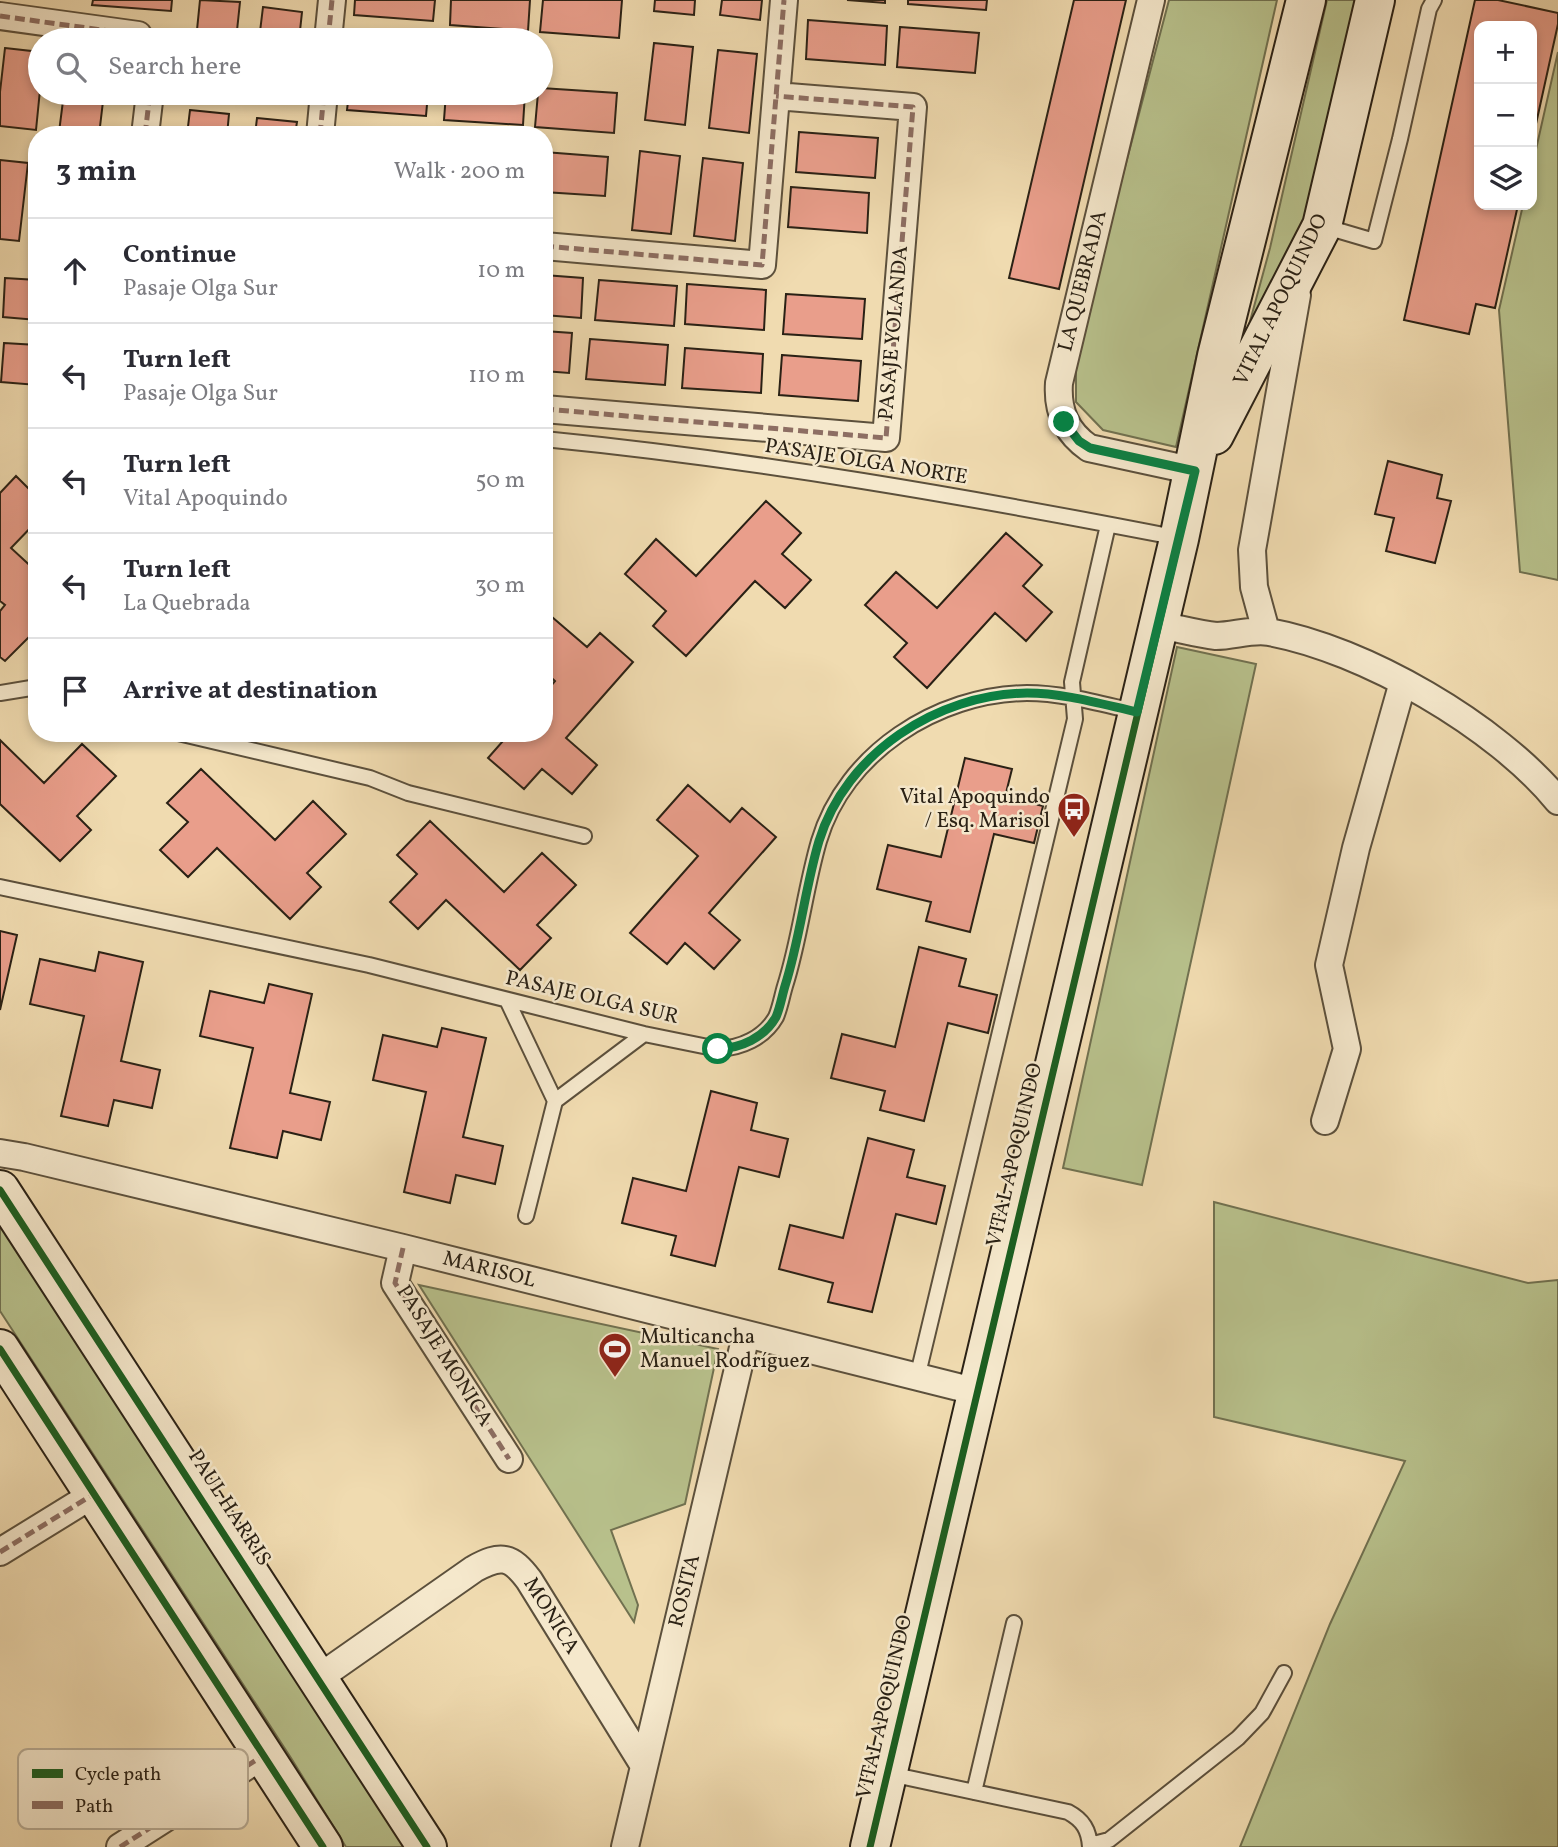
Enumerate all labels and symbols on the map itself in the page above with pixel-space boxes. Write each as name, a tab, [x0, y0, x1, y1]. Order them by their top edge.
street label: LA QUEBRADA	[1051, 207, 1115, 355]
street label: VITAL APOQUINDO	[1227, 209, 1335, 391]
street label: PASAJE YOLANDA	[872, 244, 916, 421]
route end	[1048, 406, 1079, 437]
street label: PASAJE OLGA NORTE	[762, 432, 970, 492]
place label: Vital Apoquindo / Esq. Marisol	[900, 783, 1050, 836]
bus stop icon: Vital Apoquindo / Esq. Marisol	[1055, 790, 1093, 839]
street label: PASAJE OLGA SUR	[503, 964, 681, 1032]
route start	[702, 1033, 733, 1064]
street label: VITAL APOQUINDO	[980, 1060, 1050, 1250]
street label: MARISOL	[439, 1244, 539, 1296]
street label: PASAJE MONICA	[389, 1280, 499, 1433]
place label: Multicancha Manuel Rodríguez	[640, 1323, 810, 1376]
sports icon: Multicancha Manuel Rodríguez	[596, 1330, 634, 1379]
street label: PAUL HARRIS	[180, 1444, 278, 1572]
street label: ROSITA	[662, 1551, 708, 1630]
street label: MONICA	[516, 1572, 586, 1660]
street label: VITAL APOQUINDO	[850, 1612, 920, 1802]
legend	[18, 1749, 248, 1829]
text: Cycle path	[75, 1762, 161, 1788]
text: Path	[75, 1794, 113, 1820]

